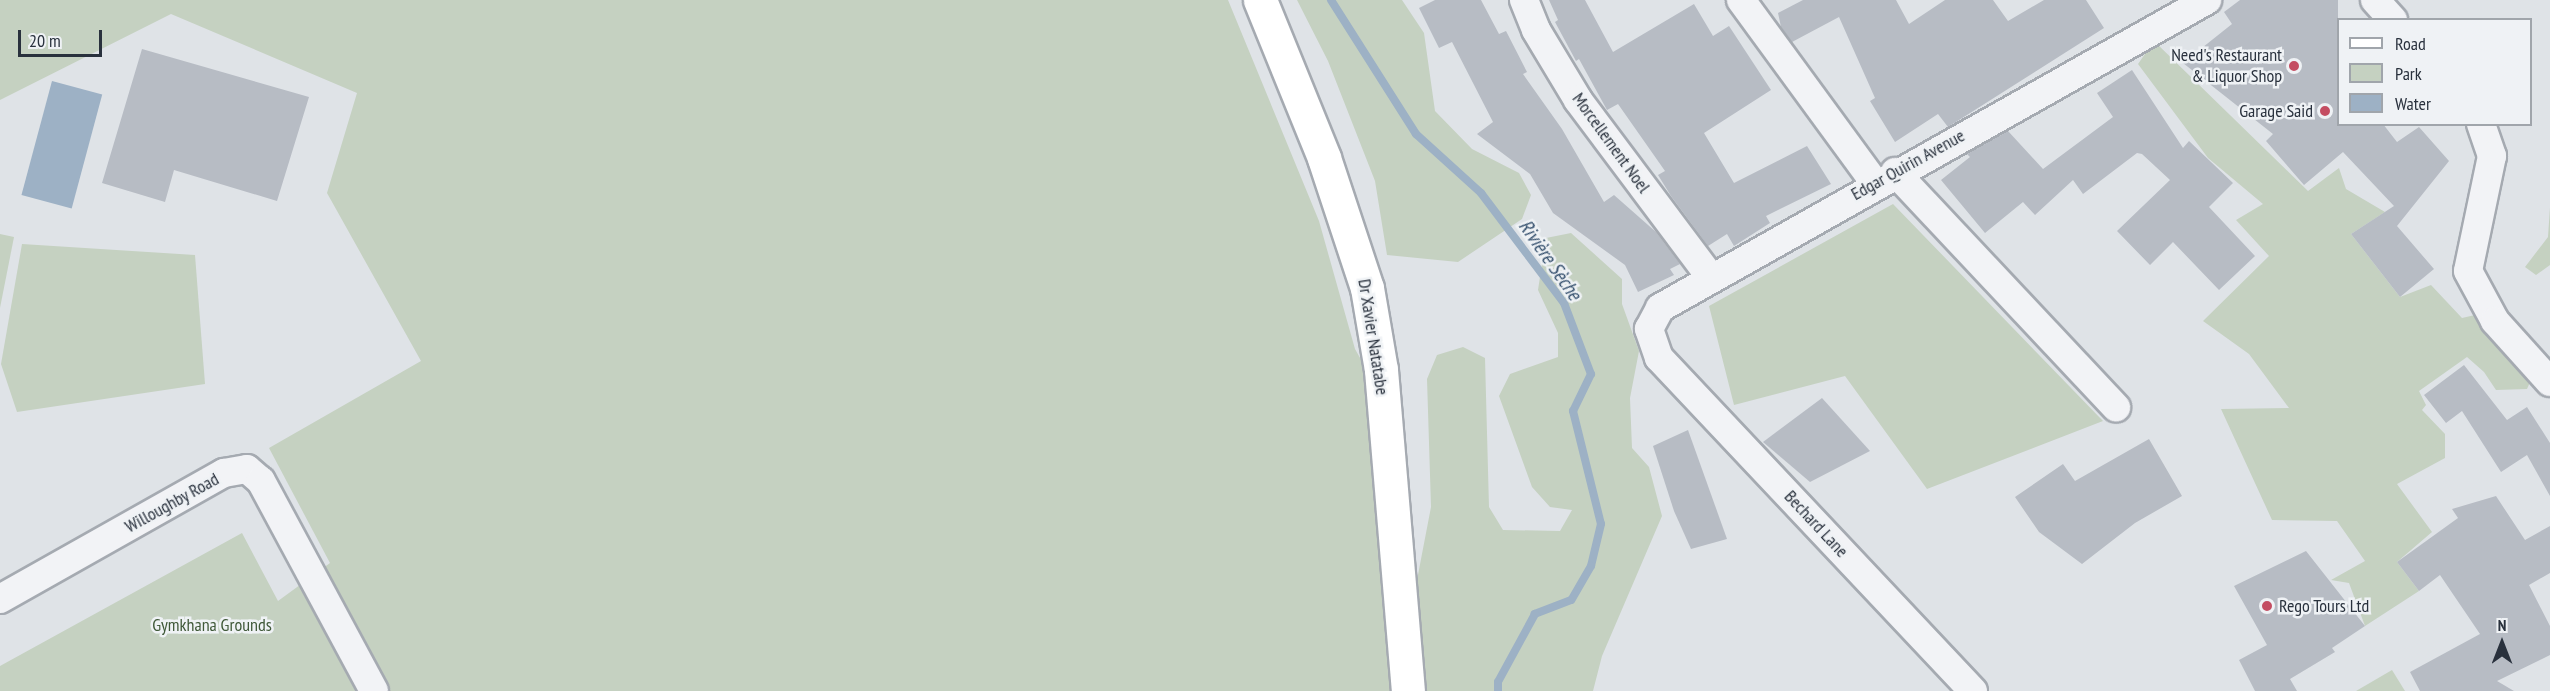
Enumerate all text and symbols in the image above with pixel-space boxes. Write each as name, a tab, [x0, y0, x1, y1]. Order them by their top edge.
scale bar	[21, 18, 105, 56]
legend	[2337, 18, 2532, 126]
text: 20 m	[29, 29, 61, 52]
text: Road	[2395, 32, 2426, 55]
place label: Need's Restaurant & Liquor Shop	[2171, 45, 2282, 88]
marker: Need's Restaurant & Liquor Shop	[2287, 59, 2301, 73]
text: Park	[2395, 62, 2422, 85]
street label: Morcellement Noel	[1567, 89, 1655, 197]
text: Water	[2395, 92, 2431, 115]
place label: Garage Said	[2239, 100, 2313, 122]
marker: Garage Said	[2318, 104, 2332, 118]
street label: Edgar Quirin Avenue	[1847, 125, 1969, 205]
water label: Rivière Sèche	[1513, 215, 1587, 305]
street label: Dr Xavier Natatabe	[1353, 277, 1393, 397]
street label: Willoughby Road	[121, 468, 223, 538]
street label: Bechard Lane	[1780, 486, 1852, 562]
place label: Rego Tours Ltd	[2279, 595, 2370, 617]
marker: Rego Tours Ltd	[2260, 599, 2274, 613]
north arrow	[2472, 613, 2532, 673]
park label: Gymkhana Grounds	[152, 614, 272, 636]
text: N	[2498, 615, 2506, 635]

